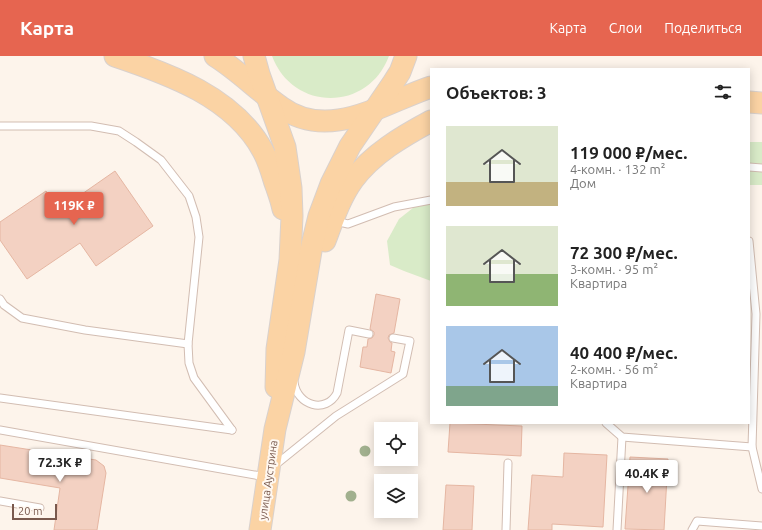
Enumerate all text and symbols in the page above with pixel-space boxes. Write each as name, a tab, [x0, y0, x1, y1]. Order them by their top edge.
text: Карта	[20, 17, 74, 39]
text: Карта	[549, 20, 587, 36]
text: Слои	[609, 20, 642, 36]
text: Поделиться	[664, 20, 742, 36]
icon: filters	[712, 81, 734, 103]
text: Объектов: 3	[446, 83, 546, 102]
icon: home	[478, 142, 526, 190]
text: 119 000 ₽/мес.	[570, 143, 687, 162]
text: 4-комн. · 132 m²	[570, 162, 665, 176]
text: Дом	[570, 176, 596, 190]
pin: 119K ₽	[41, 192, 107, 226]
text: 119K ₽	[53, 198, 95, 212]
icon: home	[478, 242, 526, 290]
text: 72 300 ₽/мес.	[570, 243, 678, 262]
text: 3-комн. · 95 m²	[570, 262, 658, 276]
text: Квартира	[570, 276, 627, 290]
icon: home	[478, 342, 526, 390]
text: 40 400 ₽/мес.	[570, 343, 678, 362]
text: 2-комн. · 56 m²	[570, 362, 658, 376]
text: Квартира	[570, 376, 627, 390]
map controls	[374, 422, 418, 518]
button: locate	[374, 422, 418, 466]
street label: улица Аустрина	[256, 439, 280, 521]
pin: 72.3K ₽	[23, 449, 97, 483]
text: 72.3K ₽	[38, 455, 82, 469]
pin: 40.4K ₽	[610, 460, 684, 494]
text: 40.4K ₽	[625, 466, 669, 480]
button: layers	[374, 474, 418, 518]
scale bar	[12, 502, 57, 521]
text: 20 m	[18, 505, 42, 517]

